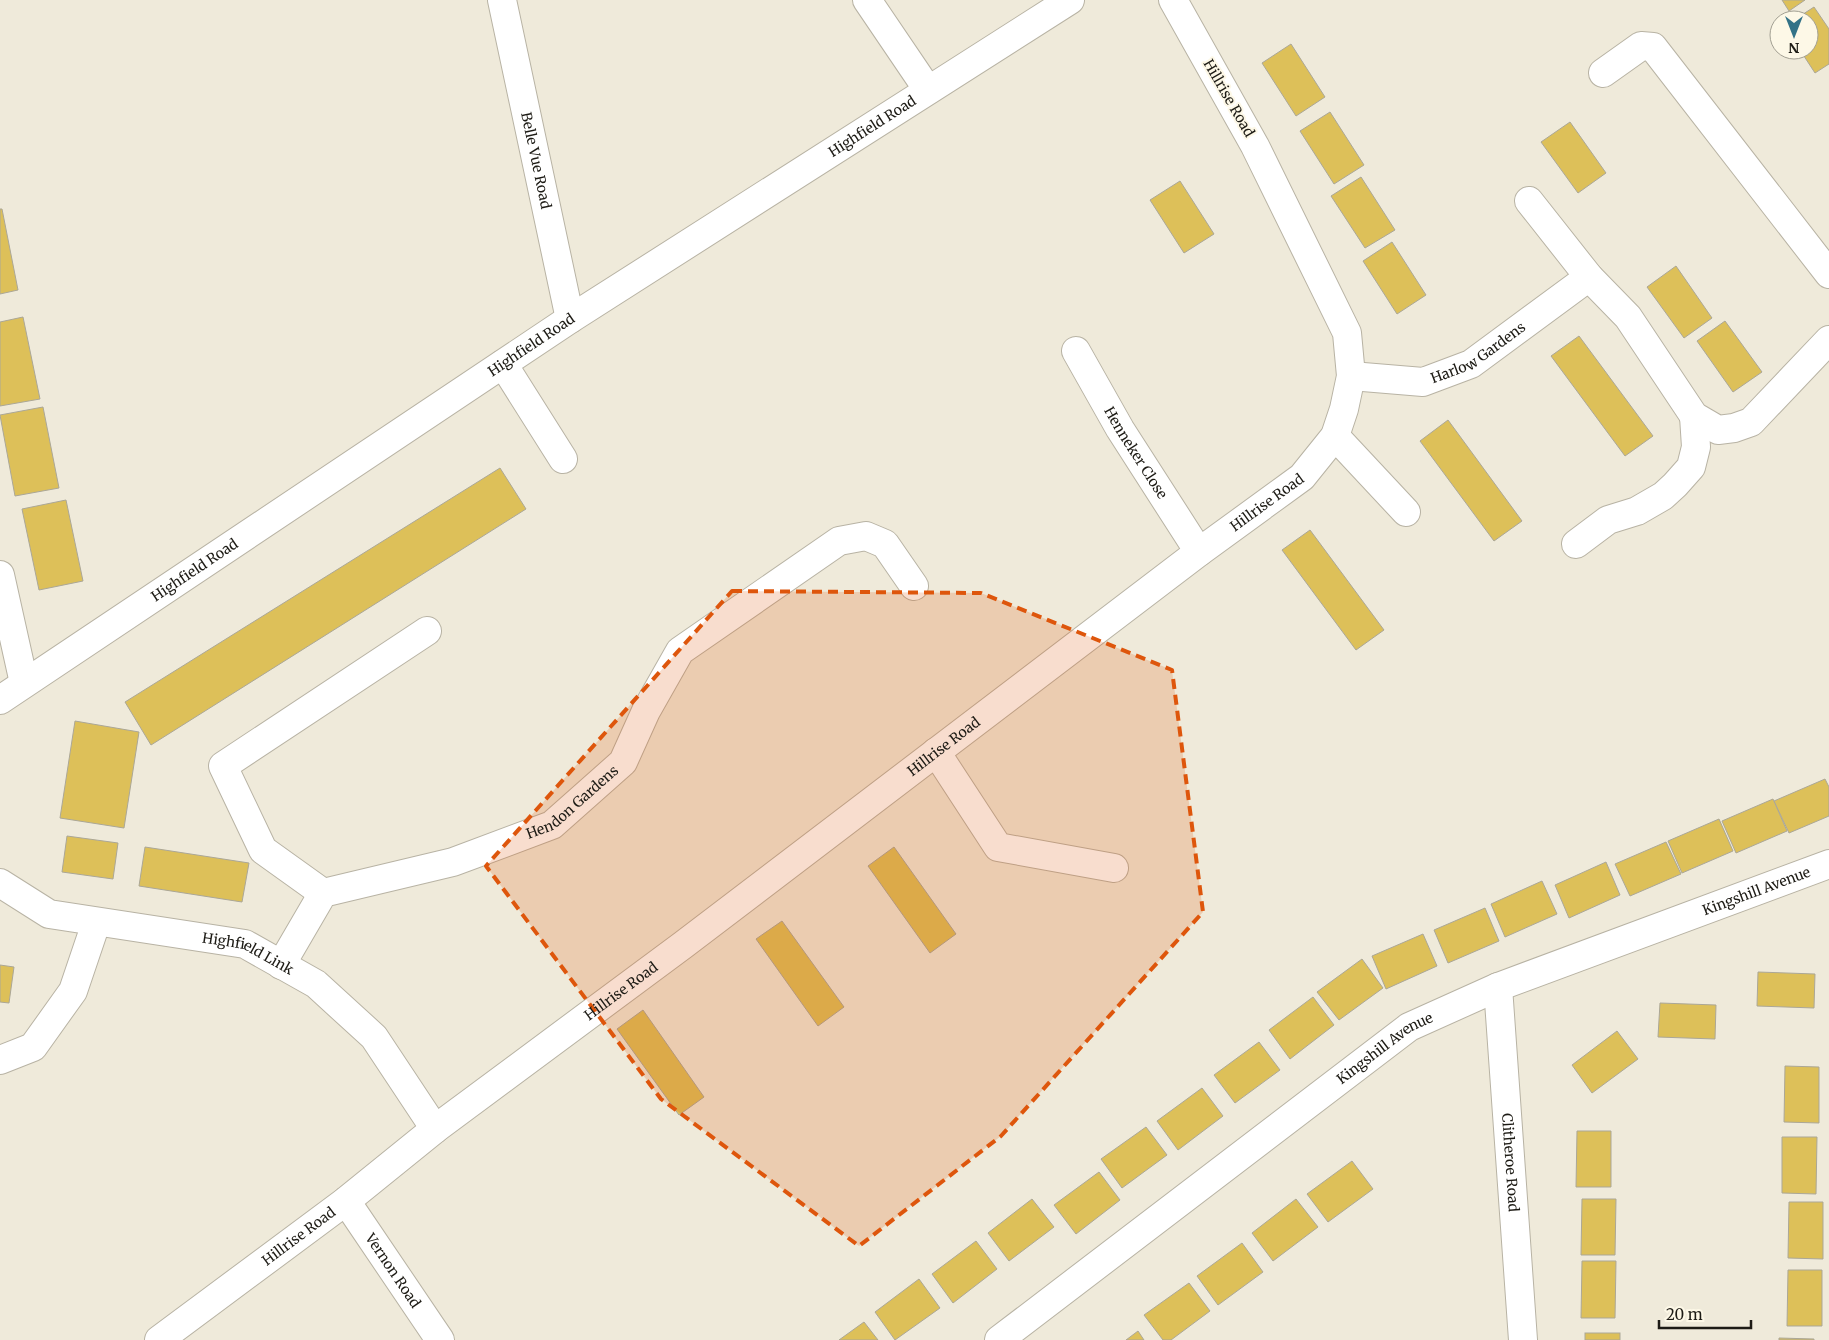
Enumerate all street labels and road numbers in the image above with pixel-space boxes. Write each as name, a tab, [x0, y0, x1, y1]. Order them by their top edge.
street label: Hillrise Road	[1200, 56, 1259, 141]
street label: Highfield Road	[825, 91, 920, 161]
street label: Belle Vue Road	[517, 110, 555, 211]
street label: Highfield Road	[484, 309, 578, 380]
street label: Harlow Gardens	[1428, 318, 1529, 387]
street label: Henneker Close	[1100, 403, 1171, 502]
street label: Hillrise Road	[1227, 469, 1308, 535]
street label: Highfield Road	[148, 534, 242, 605]
street label: Hillrise Road	[904, 713, 984, 780]
street label: Hendon Gardens	[524, 761, 622, 843]
street label: Kingshill Avenue	[1700, 863, 1813, 919]
street label: Highfield Link	[201, 929, 297, 979]
street label: Hillrise Road	[581, 958, 662, 1024]
street label: Kingshill Avenue	[1333, 1008, 1436, 1088]
street label: Clitheroe Road	[1498, 1113, 1523, 1213]
street label: Hillrise Road	[258, 1203, 339, 1269]
street label: Vernon Road	[361, 1229, 425, 1312]

